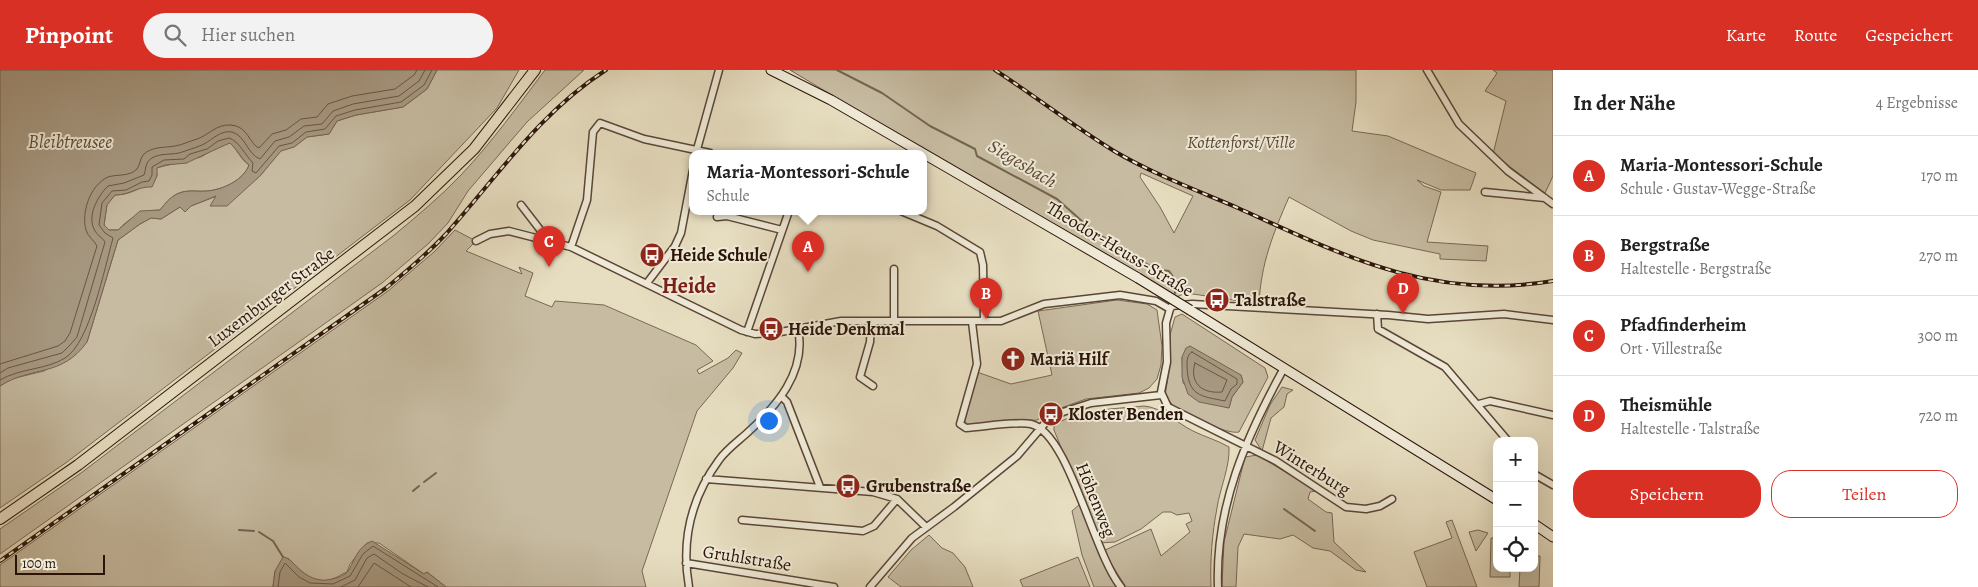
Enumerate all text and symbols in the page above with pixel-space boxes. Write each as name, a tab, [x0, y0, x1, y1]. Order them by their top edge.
search box	[143, 13, 493, 58]
text: Pinpoint	[25, 19, 113, 51]
icon: search	[161, 21, 189, 49]
text: Hier suchen	[201, 22, 295, 48]
text: Karte	[1726, 23, 1766, 47]
text: Route	[1794, 23, 1837, 47]
text: Gespeichert	[1865, 23, 1953, 47]
text: In der Nähe	[1573, 89, 1675, 117]
text: 4 Ergebnisse	[1876, 92, 1958, 114]
water label: Bleibtreusee	[28, 129, 112, 155]
park label: Kottenforst/Ville	[1187, 130, 1295, 154]
water label: Siegesbach	[983, 133, 1062, 195]
popup	[689, 150, 927, 215]
text: Maria-Montessori-Schule	[1620, 152, 1823, 178]
text: Maria-Montessori-Schule	[707, 159, 909, 185]
text: A	[1584, 165, 1594, 187]
text: 170 m	[1921, 165, 1958, 187]
text: Schule · Gustav-Wegge-Straße	[1620, 178, 1816, 200]
text: Schule	[707, 185, 750, 207]
street label: Theodor-Heuss-Straße	[1042, 195, 1198, 303]
pin: C	[533, 226, 565, 267]
pin: A	[792, 231, 824, 272]
text: Bergstraße	[1620, 232, 1710, 258]
street label: Luxemburger Straße	[203, 241, 339, 353]
bus stop icon: Heide Schule	[639, 242, 665, 268]
place label: Heide Schule	[670, 243, 768, 267]
text: B	[1584, 245, 1594, 267]
text: 270 m	[1919, 245, 1958, 267]
text: Haltestelle · Bergstraße	[1620, 258, 1771, 280]
district label: Heide	[662, 271, 716, 301]
pin: D	[1387, 273, 1419, 314]
pin: B	[970, 278, 1002, 319]
bus stop icon: Talstraße	[1204, 287, 1230, 313]
place label: Talstraße	[1234, 288, 1306, 312]
text: Pfadfinderheim	[1620, 312, 1746, 338]
bus stop icon: Heide Denkmal	[758, 316, 784, 342]
place label: Heide Denkmal	[788, 317, 905, 341]
text: C	[1584, 325, 1594, 347]
text: 300 m	[1918, 325, 1958, 347]
text: Ort · Villestraße	[1620, 338, 1722, 360]
church icon: Mariä Hilf	[1000, 346, 1026, 372]
place label: Mariä Hilf	[1030, 347, 1110, 371]
text: Theismühle	[1620, 392, 1712, 418]
bus stop icon: Kloster Benden	[1038, 401, 1064, 427]
place label: Kloster Benden	[1068, 402, 1184, 426]
text: D	[1583, 405, 1595, 427]
text: 720 m	[1919, 405, 1958, 427]
your location	[756, 408, 782, 434]
text: Haltestelle · Talstraße	[1620, 418, 1760, 440]
street label: Winterburg	[1268, 434, 1355, 501]
map controls	[1493, 437, 1538, 572]
button: +	[1493, 437, 1538, 482]
street label: Höhenweg	[1070, 459, 1122, 541]
button: Speichern	[1573, 470, 1761, 518]
button: Teilen	[1771, 470, 1958, 518]
bus stop icon: Grubenstraße	[835, 473, 861, 499]
place label: Grubenstraße	[866, 474, 971, 498]
button: −	[1493, 482, 1538, 527]
button: locate	[1493, 527, 1538, 572]
street label: Gruhlstraße	[701, 539, 793, 577]
scale bar	[15, 552, 105, 575]
text: 100 m	[22, 554, 56, 573]

